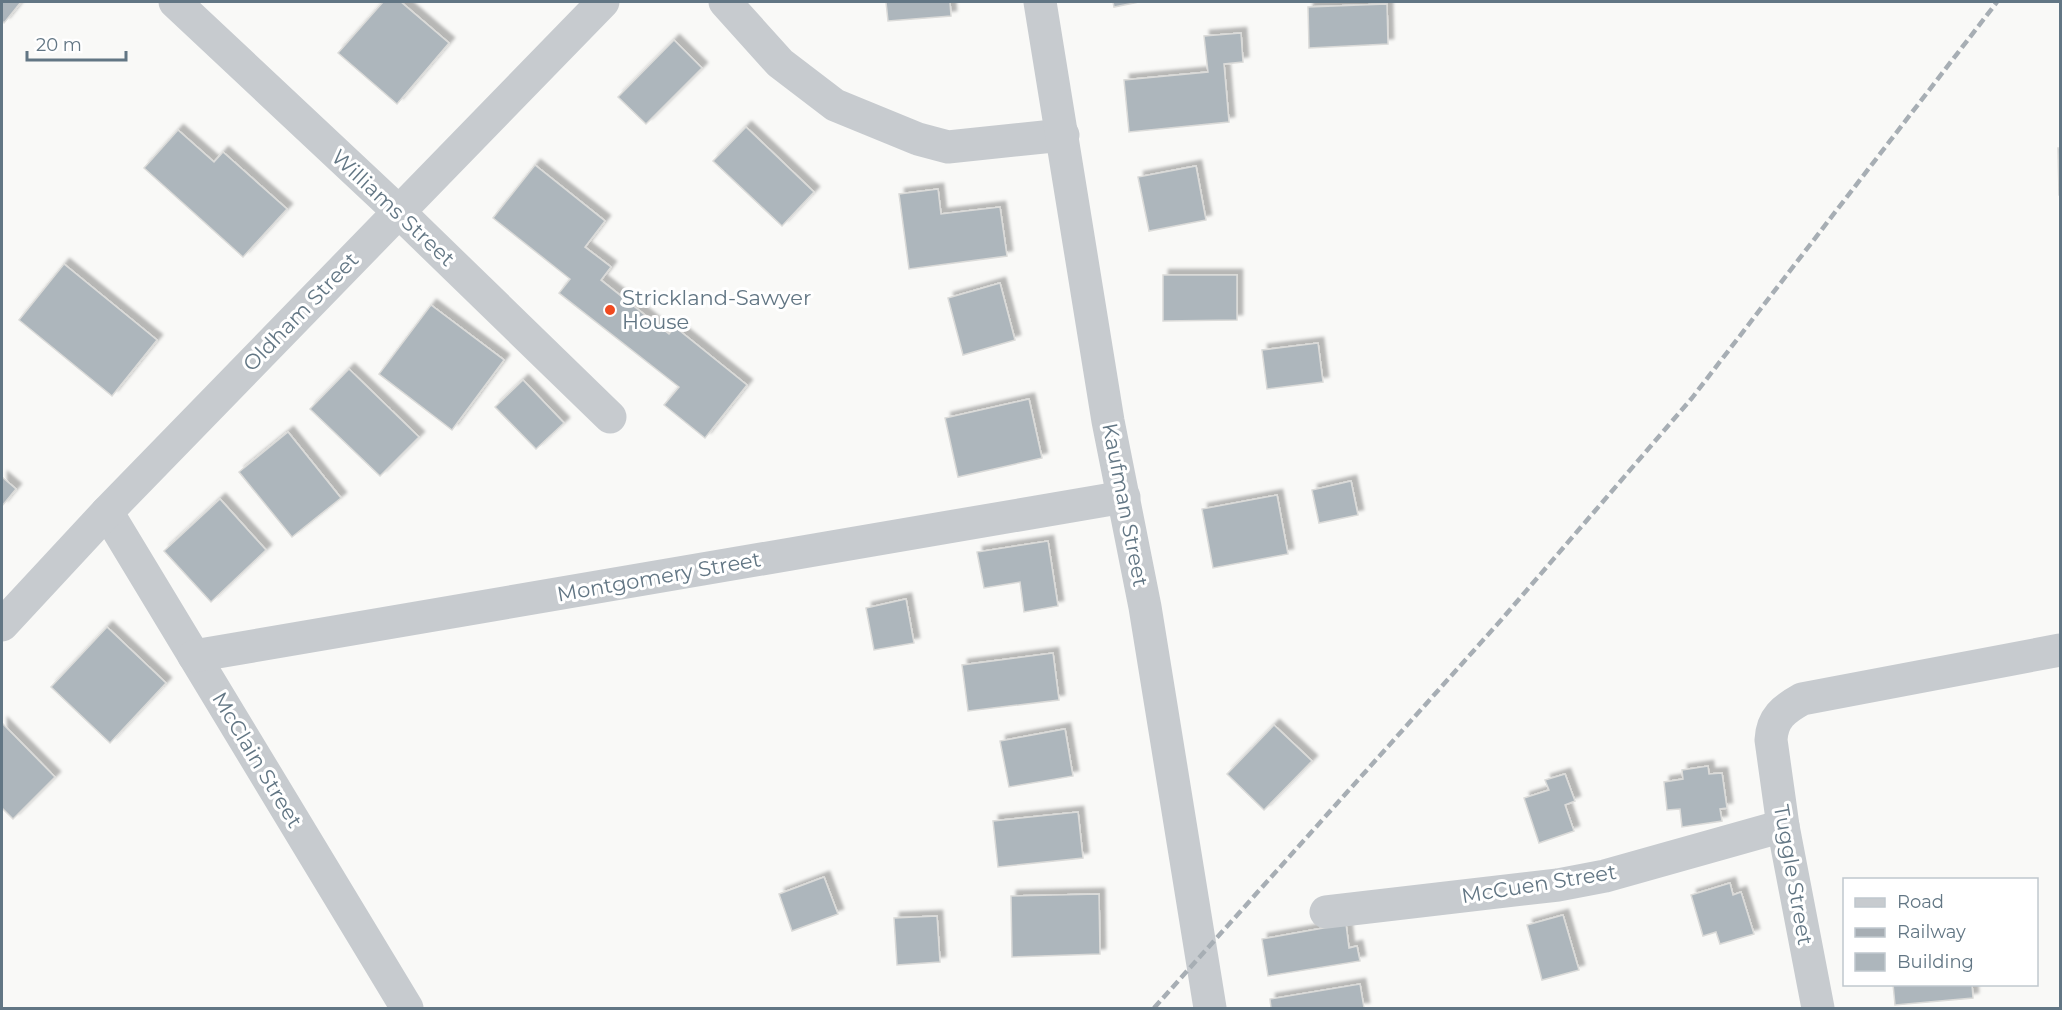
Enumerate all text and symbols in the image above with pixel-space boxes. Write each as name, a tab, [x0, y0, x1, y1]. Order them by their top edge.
scale bar	[27, 24, 126, 62]
text: 20 m	[36, 34, 82, 56]
street label: Williams Street	[327, 144, 460, 271]
street label: Oldham Street	[238, 247, 364, 376]
place label: Strickland-Sawyer House	[622, 285, 811, 334]
marker: Strickland-Sawyer House	[603, 303, 617, 317]
street label: Kaufman Street	[1097, 421, 1154, 589]
street label: Montgomery Street	[555, 546, 763, 607]
street label: McClain Street	[207, 687, 308, 832]
street label: Tuggle Street	[1769, 803, 1818, 947]
street label: McCuen Street	[1460, 859, 1618, 908]
legend	[1843, 878, 2038, 986]
text: Road	[1897, 891, 1944, 913]
text: Railway	[1897, 921, 1966, 943]
text: Building	[1897, 951, 1974, 973]

